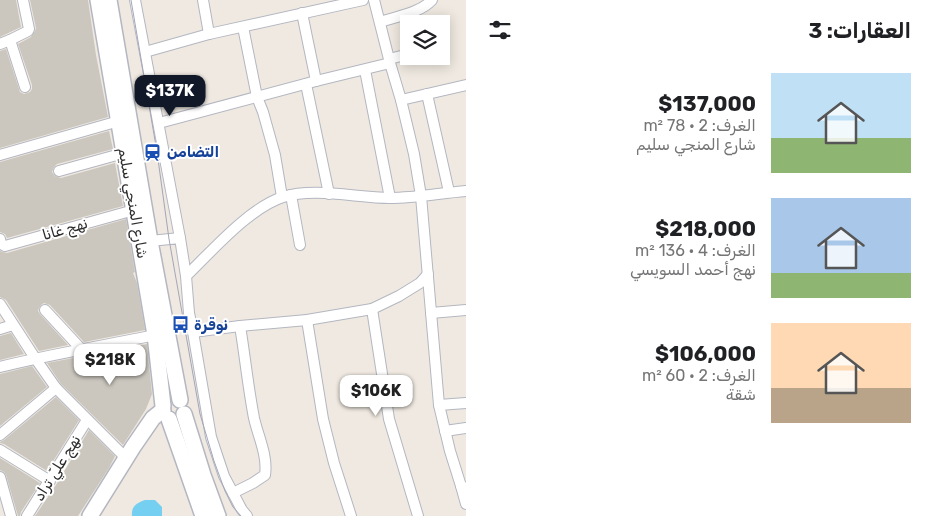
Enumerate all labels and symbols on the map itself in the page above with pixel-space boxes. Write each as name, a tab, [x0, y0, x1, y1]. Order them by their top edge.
pin: $137K	[135, 74, 205, 117]
station icon: التضامن	[143, 142, 163, 162]
place label: التضامن	[167, 143, 219, 161]
street label: شارع المنجي سليم	[111, 146, 152, 260]
street label: نهج غانا	[40, 214, 90, 246]
bus stop icon: نوقرة	[170, 315, 190, 335]
place label: نوقرة	[194, 316, 228, 334]
pin: $218K	[75, 344, 145, 386]
pin: $106K	[341, 374, 411, 417]
street label: نهج عليّ تراد	[30, 432, 87, 506]

